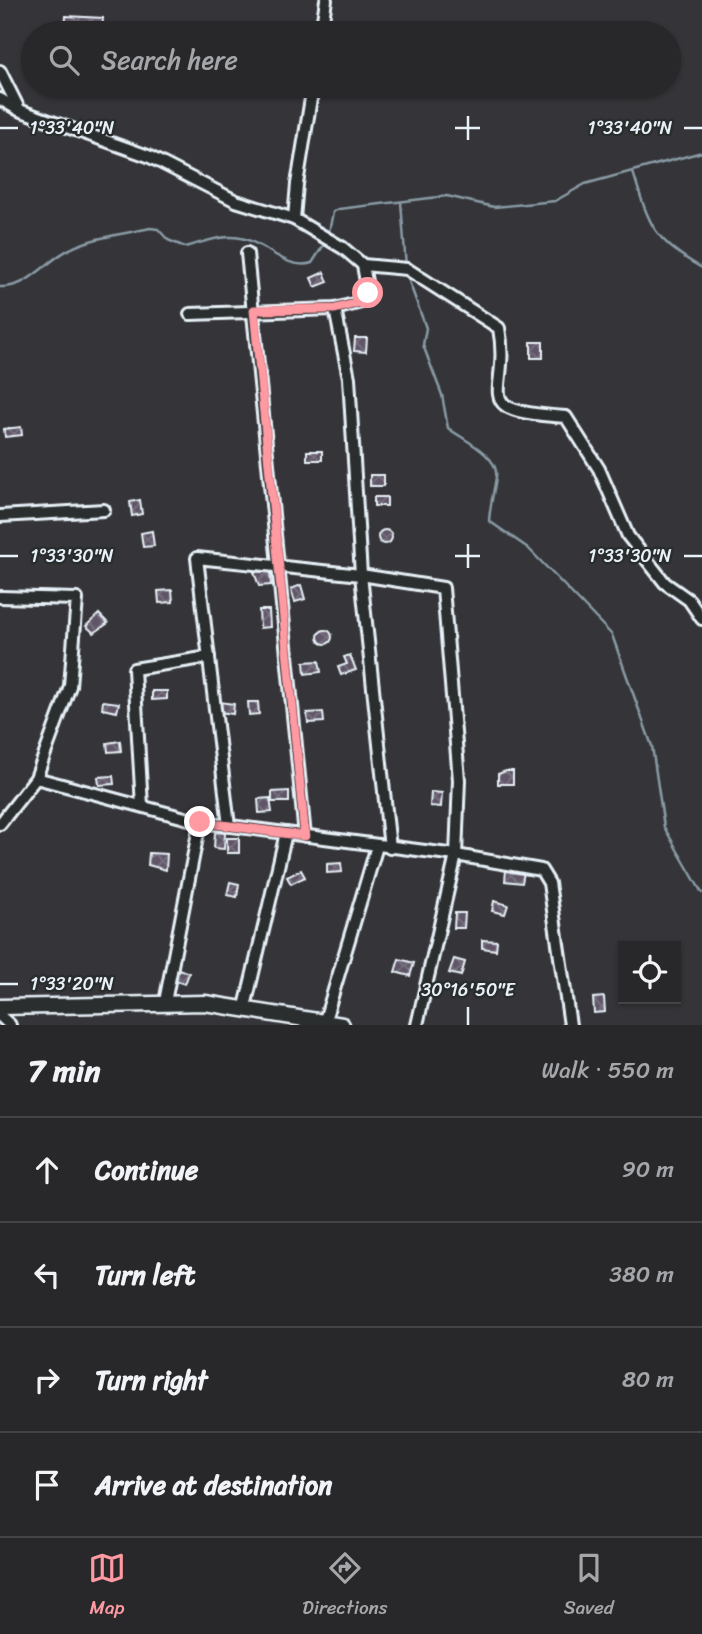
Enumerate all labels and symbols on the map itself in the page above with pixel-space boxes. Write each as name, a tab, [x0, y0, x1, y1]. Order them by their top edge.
text: 1°33'40"N	[30, 112, 115, 144]
text: 1°33'40"N	[588, 112, 673, 144]
route start	[352, 277, 383, 308]
text: 1°33'30"N	[30, 540, 114, 572]
text: 1°33'30"N	[588, 540, 672, 572]
route end	[184, 806, 215, 837]
text: 1°33'20"N	[30, 968, 114, 1000]
text: 30°16'50"E	[421, 974, 516, 1006]

